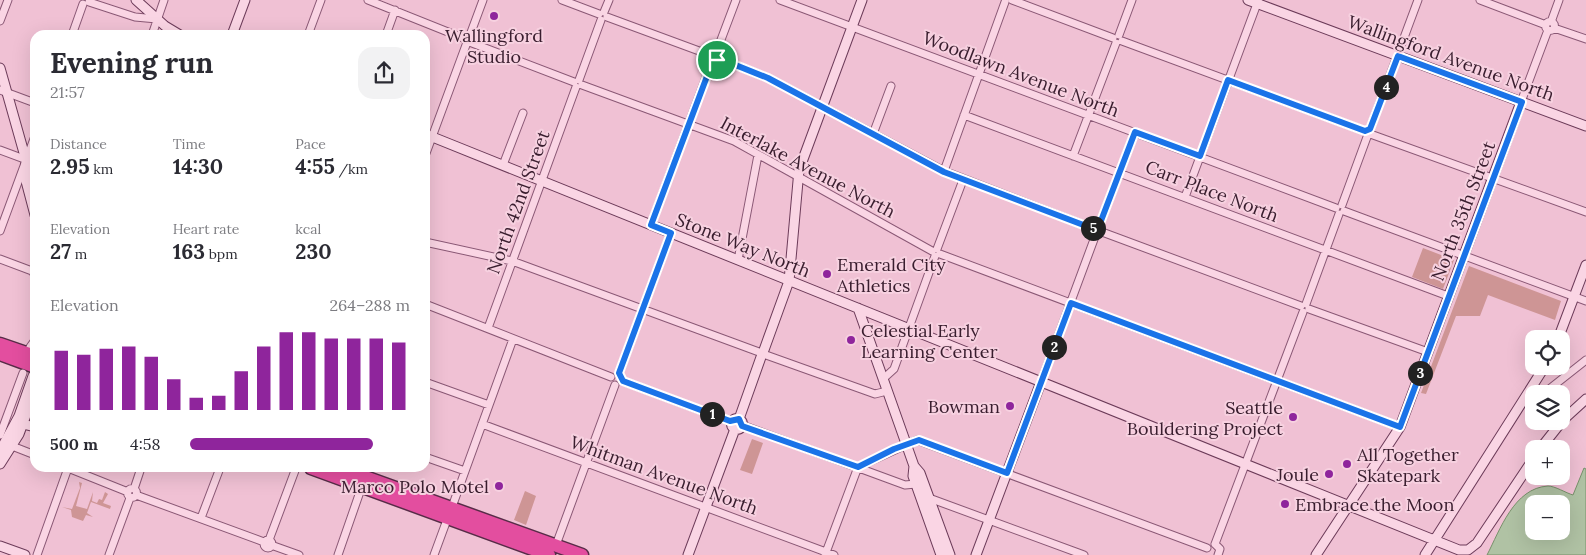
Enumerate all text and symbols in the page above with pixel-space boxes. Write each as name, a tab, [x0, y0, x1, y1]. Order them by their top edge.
marker: Wallingford Studio	[488, 10, 500, 22]
street label: Wallingford Avenue North	[1345, 10, 1558, 106]
place label: Wallingford Studio	[445, 24, 543, 68]
street label: Woodlawn Avenue North	[920, 26, 1123, 122]
pin	[696, 39, 738, 81]
text: Evening run	[50, 45, 213, 81]
icon: arrive	[703, 46, 731, 74]
button: share	[358, 47, 410, 99]
pin: 4	[1374, 74, 1398, 100]
text: 4	[1383, 78, 1390, 96]
text: 21:57	[50, 82, 85, 102]
street label: Interlake Avenue North	[717, 111, 900, 223]
street label: North 42nd Street	[481, 127, 555, 277]
text: Distance	[50, 135, 107, 153]
text: Time	[173, 135, 206, 153]
text: Pace	[295, 135, 326, 153]
street label: North 35th Street	[1426, 138, 1500, 284]
text: 2.95	[50, 153, 90, 180]
text: 14:30	[173, 153, 223, 180]
text: 4:55	[295, 153, 335, 180]
street label: Carr Place North	[1142, 155, 1282, 227]
text: km	[90, 160, 113, 178]
text: /km	[335, 160, 368, 178]
street label: Stone Way North	[672, 207, 814, 283]
pin: 5	[1080, 216, 1106, 240]
text: 5	[1090, 219, 1097, 237]
text: Elevation	[50, 220, 110, 238]
text: Heart rate	[173, 220, 239, 238]
text: kcal	[295, 220, 321, 238]
text: 27	[50, 238, 71, 265]
text: 163	[173, 238, 205, 265]
text: 230	[295, 238, 332, 265]
text: m	[71, 245, 87, 263]
text: bpm	[205, 245, 238, 263]
place label: Emerald City Athletics	[836, 253, 946, 297]
marker: Emerald City Athletics	[821, 268, 833, 280]
text: Elevation	[50, 295, 119, 315]
text: 264–288 m	[329, 295, 410, 315]
place label: Celestial Early Learning Center	[861, 319, 998, 363]
map controls	[1525, 330, 1570, 540]
button: locate	[1525, 330, 1570, 375]
marker: Celestial Early Learning Center	[845, 334, 857, 346]
pin: 2	[1042, 334, 1066, 360]
text: 2	[1051, 338, 1058, 356]
pin: 3	[1408, 360, 1432, 386]
text: 3	[1417, 364, 1424, 382]
button: layers	[1525, 385, 1570, 430]
place label: Bowman	[928, 395, 1000, 418]
place label: Seattle Bouldering Project	[1127, 396, 1283, 440]
marker: Bowman	[1004, 400, 1016, 412]
pin: 1	[700, 402, 724, 426]
text: 1	[710, 405, 715, 423]
marker: Seattle Bouldering Project	[1287, 411, 1299, 423]
street label: Whitman Avenue North	[567, 430, 761, 520]
text: 500 m	[50, 434, 98, 454]
text: 4:58	[130, 434, 160, 454]
button: +	[1525, 440, 1570, 485]
place label: All Together Skatepark	[1356, 443, 1459, 487]
marker: All Together Skatepark	[1341, 458, 1353, 470]
place label: Joule	[1275, 463, 1319, 486]
marker: Joule	[1323, 468, 1335, 480]
place label: Marco Polo Motel	[341, 475, 489, 498]
marker: Marco Polo Motel	[493, 480, 505, 492]
place label: Embrace the Moon	[1295, 493, 1454, 516]
button: −	[1525, 495, 1570, 540]
marker: Embrace the Moon	[1279, 498, 1291, 510]

